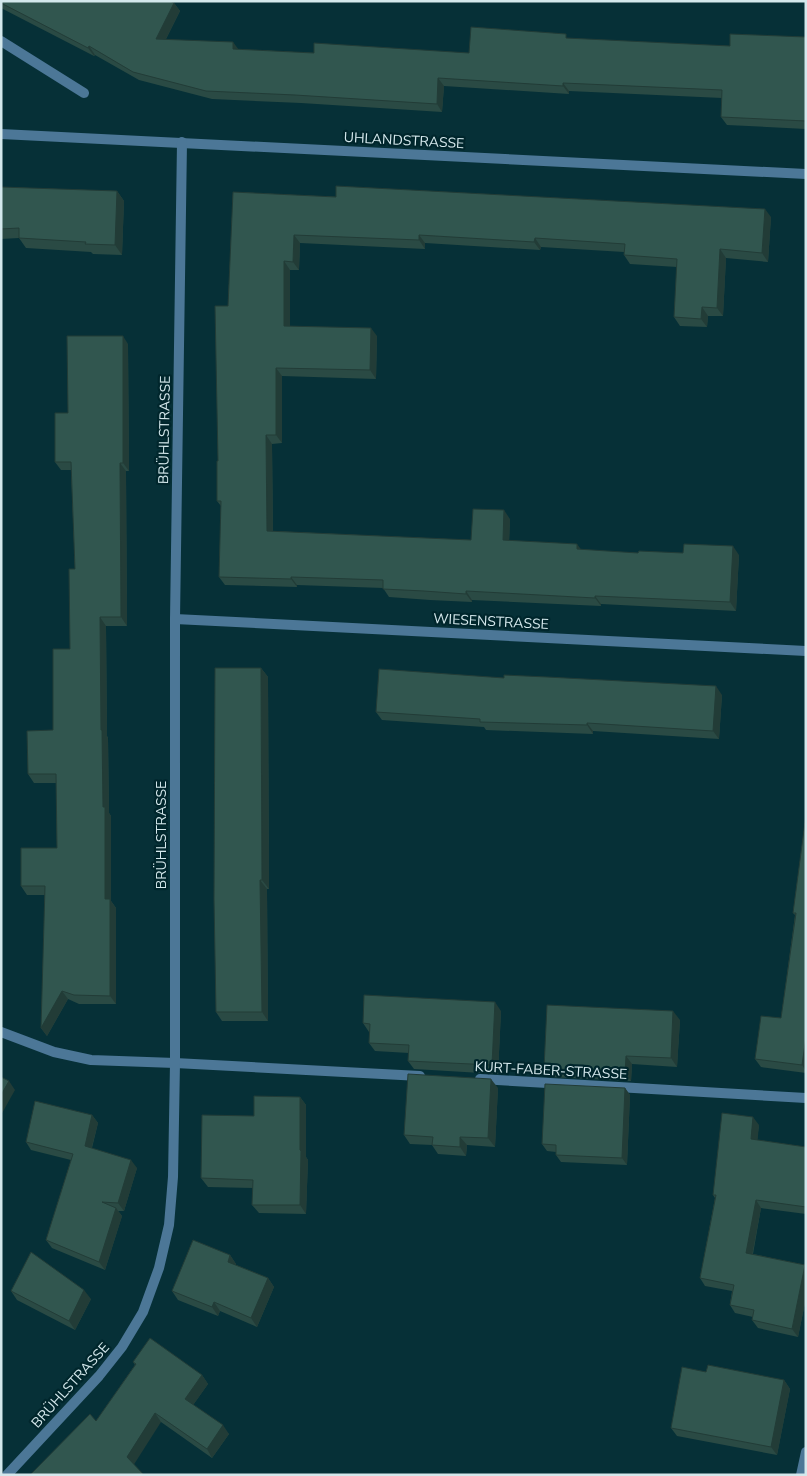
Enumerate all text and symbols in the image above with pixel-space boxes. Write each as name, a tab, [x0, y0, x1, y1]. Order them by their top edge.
street label: UHLANDSTRASSE	[343, 128, 465, 153]
street label: BRÜHLSTRASSE	[154, 376, 175, 484]
street label: WIESENSTRASSE	[433, 609, 549, 634]
street label: BRÜHLSTRASSE	[152, 781, 171, 889]
street label: KURT-FABER-STRASSE	[474, 1057, 628, 1084]
street label: BRÜHLSTRASSE	[27, 1339, 114, 1432]

